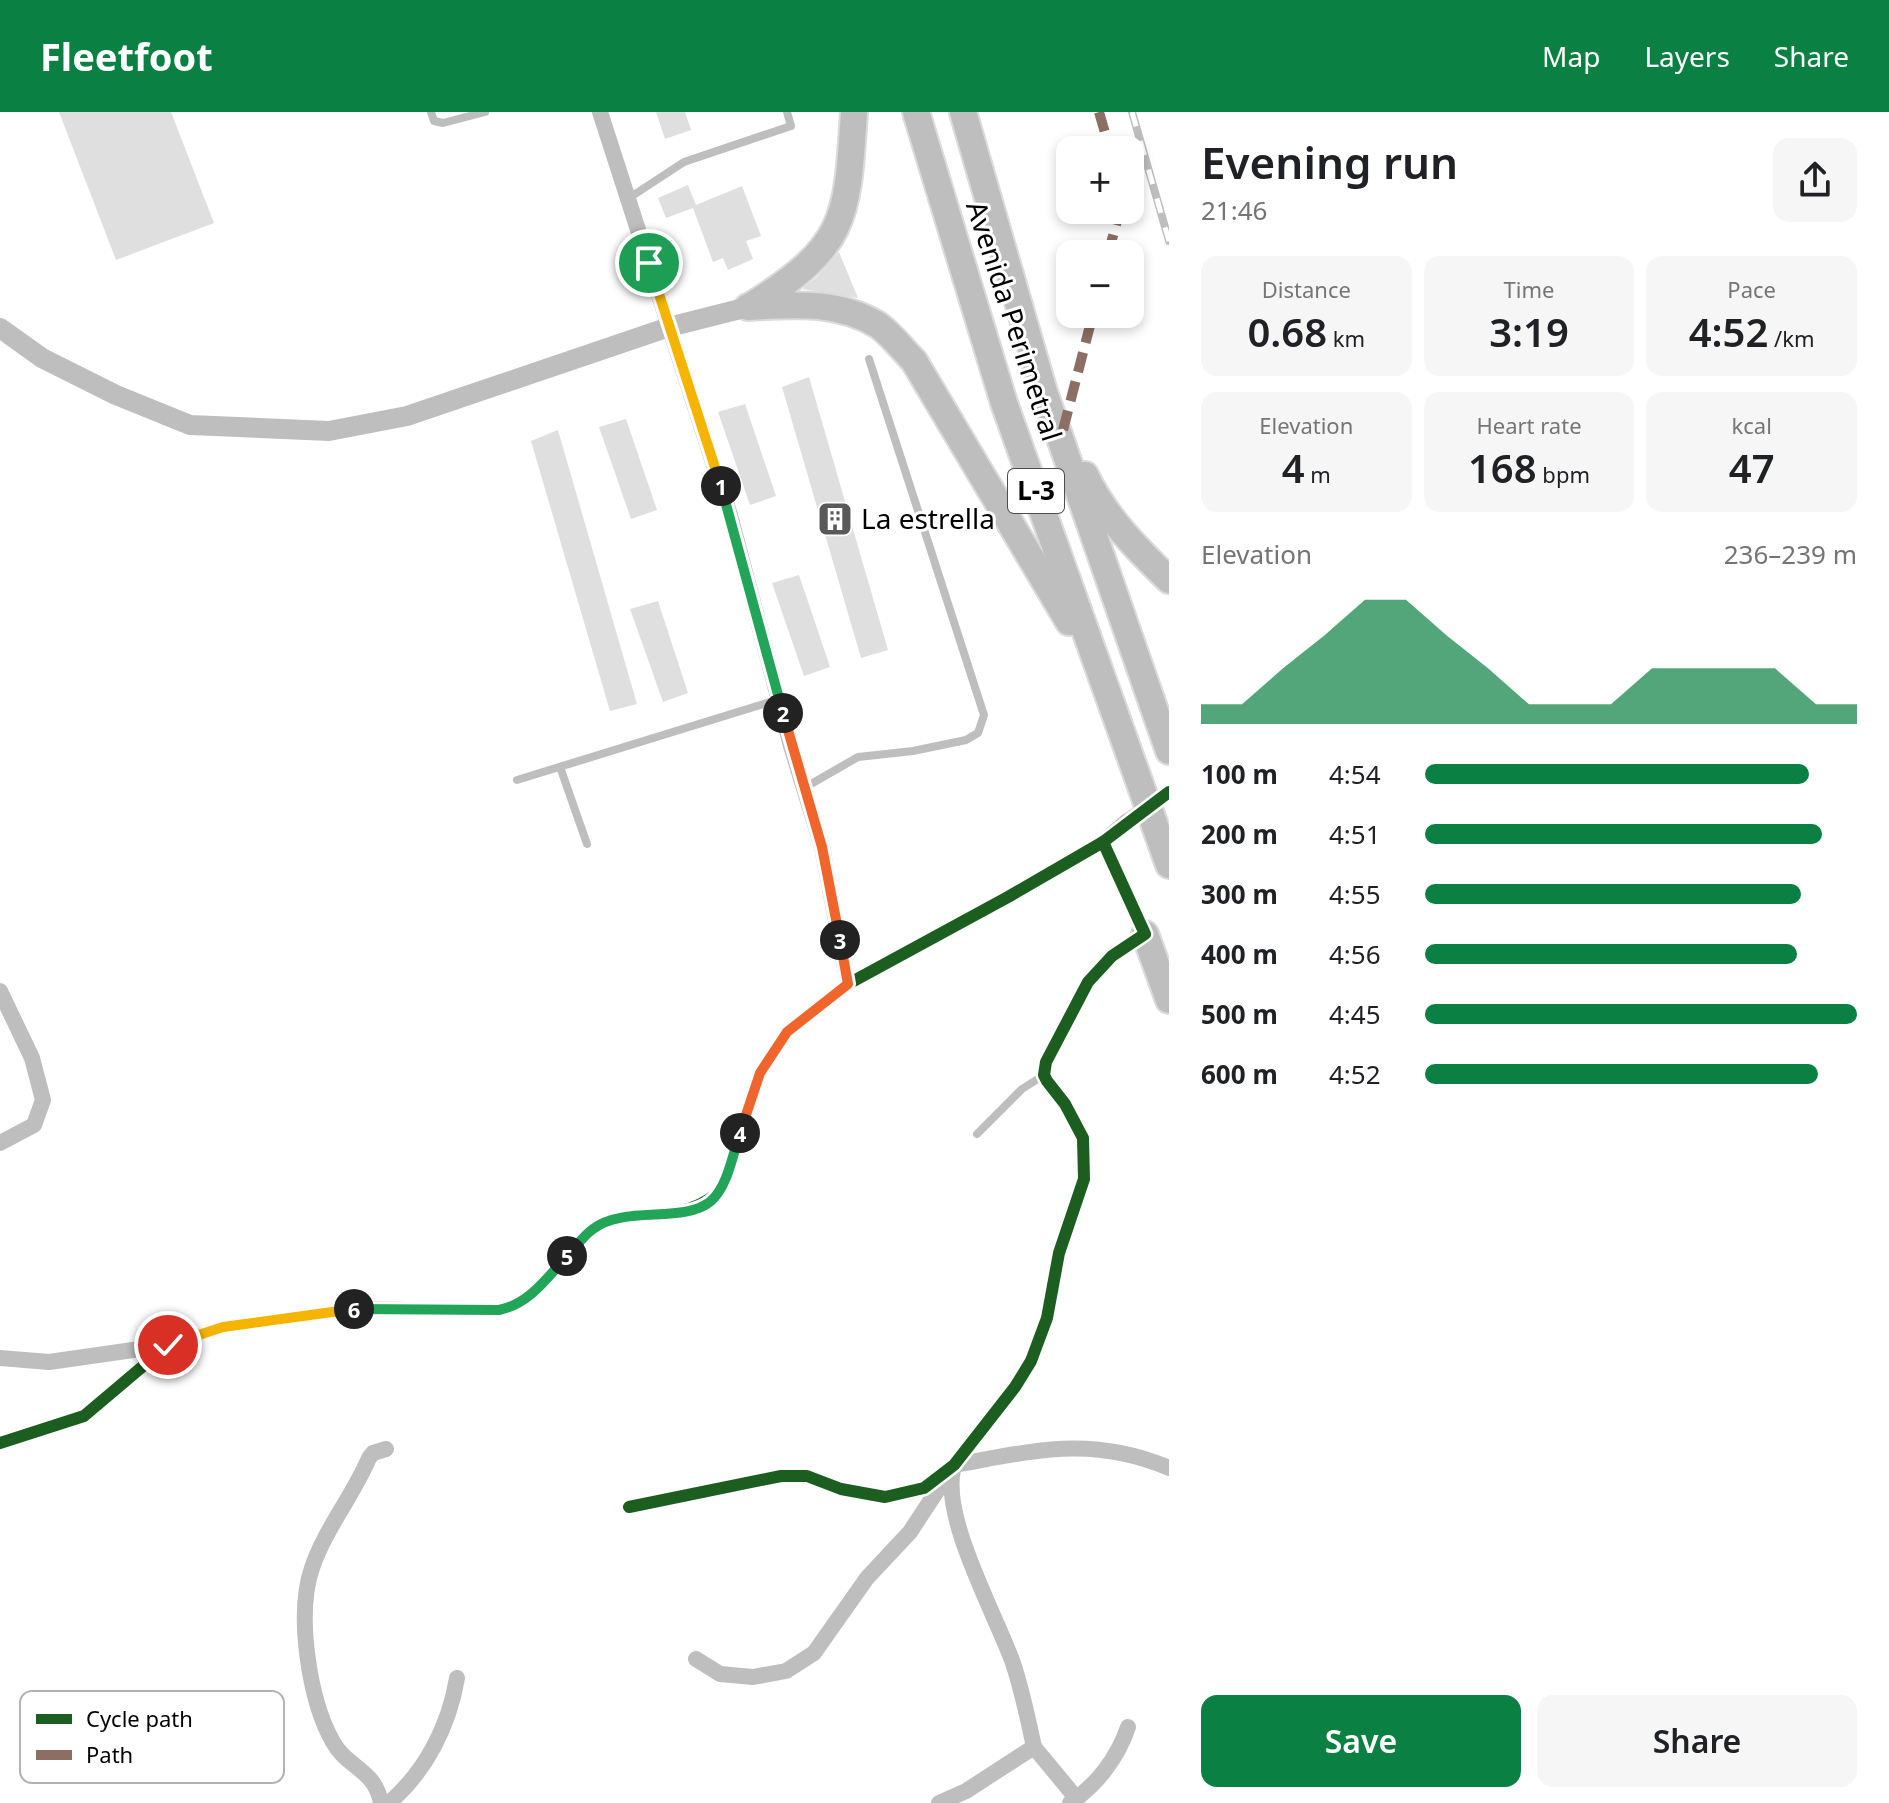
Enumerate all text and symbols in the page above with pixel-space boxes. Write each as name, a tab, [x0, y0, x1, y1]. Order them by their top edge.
text: Fleetfoot	[40, 30, 213, 82]
text: Map	[1542, 37, 1600, 75]
text: Layers	[1644, 37, 1730, 75]
text: Share	[1774, 37, 1849, 75]
text: Evening run	[1201, 132, 1458, 192]
map controls	[1056, 136, 1144, 328]
button: +	[1056, 136, 1144, 224]
button: share	[1773, 138, 1857, 222]
text: 21:46	[1201, 192, 1267, 228]
street label: Avenida Perimetral	[958, 196, 1072, 446]
pin	[615, 229, 683, 297]
button: −	[1056, 240, 1144, 328]
icon: arrive	[627, 241, 671, 285]
text: Distance	[1262, 274, 1351, 304]
text: Time	[1504, 274, 1554, 304]
text: Pace	[1727, 274, 1776, 304]
text: 0.68	[1247, 304, 1327, 359]
text: 3:19	[1489, 304, 1569, 359]
text: 4:52	[1689, 304, 1768, 359]
text: km	[1327, 323, 1365, 353]
text: /km	[1768, 323, 1815, 353]
text: Elevation	[1259, 410, 1353, 440]
text: Heart rate	[1476, 410, 1582, 440]
text: kcal	[1732, 410, 1772, 440]
text: 4	[1282, 440, 1305, 495]
text: 168	[1468, 440, 1537, 495]
text: 47	[1729, 440, 1775, 495]
text: m	[1305, 459, 1331, 489]
text: bpm	[1537, 459, 1590, 489]
pin: 1	[701, 466, 741, 506]
road number: L-3	[1008, 469, 1064, 513]
text: 1	[715, 471, 727, 501]
place label: La estrella	[861, 499, 995, 537]
building icon: La estrella	[816, 500, 854, 538]
text: Elevation	[1201, 536, 1312, 572]
text: 236–239 m	[1724, 536, 1857, 572]
pin: 2	[763, 693, 803, 733]
text: 2	[777, 698, 789, 728]
text: 100 m	[1201, 756, 1278, 792]
text: 4:54	[1329, 756, 1381, 792]
text: 200 m	[1201, 816, 1278, 852]
text: 4:51	[1329, 816, 1381, 852]
text: 300 m	[1201, 876, 1278, 912]
text: 4:55	[1329, 876, 1381, 912]
pin: 3	[820, 920, 860, 960]
text: 3	[834, 925, 846, 955]
text: 400 m	[1201, 936, 1278, 972]
text: 4:56	[1329, 936, 1381, 972]
text: 500 m	[1201, 996, 1278, 1032]
text: 4:45	[1329, 996, 1381, 1032]
text: 600 m	[1201, 1056, 1278, 1092]
text: 4:52	[1329, 1056, 1381, 1092]
pin: 4	[720, 1113, 760, 1153]
text: 4	[734, 1118, 746, 1148]
pin: 5	[547, 1236, 587, 1276]
text: 5	[561, 1241, 573, 1271]
pin: 6	[334, 1289, 374, 1329]
text: 6	[348, 1294, 360, 1324]
pin	[134, 1311, 202, 1379]
icon: check	[146, 1323, 190, 1367]
legend	[20, 1691, 284, 1783]
button: Save	[1201, 1695, 1521, 1787]
button: Share	[1537, 1695, 1857, 1787]
text: Cycle path	[86, 1703, 193, 1733]
text: Path	[86, 1739, 133, 1769]

